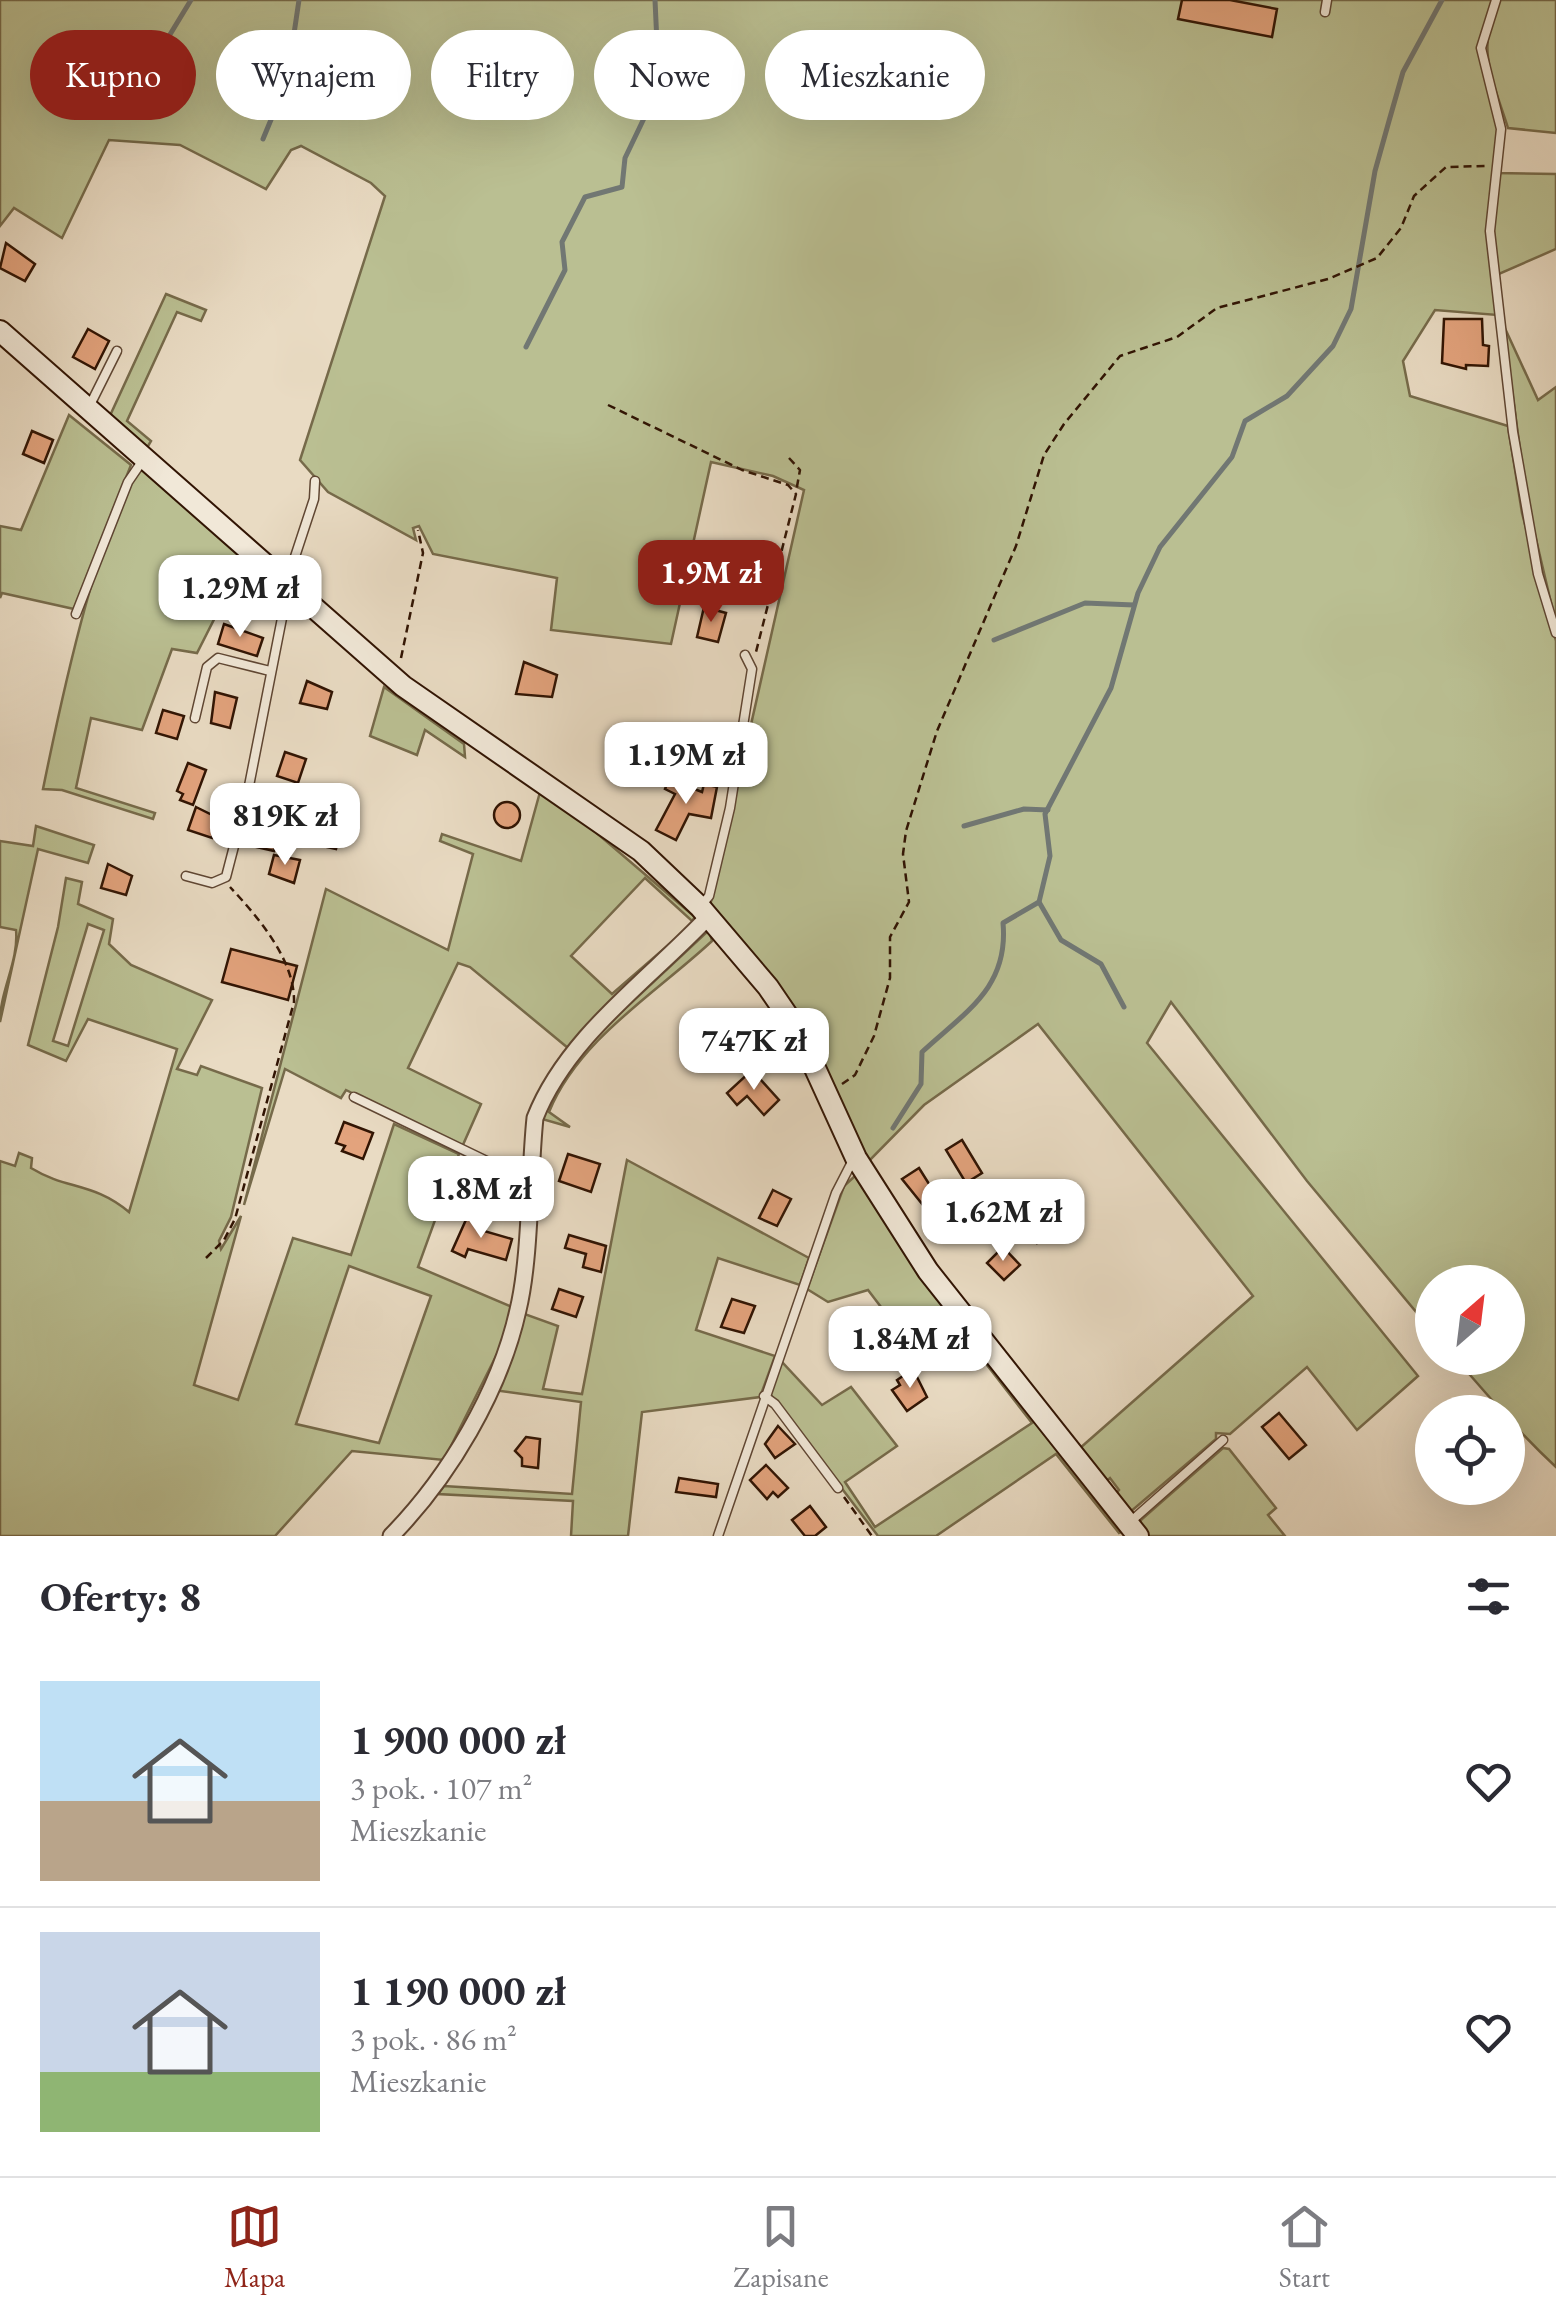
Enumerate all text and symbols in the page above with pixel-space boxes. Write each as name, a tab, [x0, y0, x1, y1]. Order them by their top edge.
chip: Kupno	[30, 30, 196, 120]
chip: Wynajem	[216, 30, 411, 120]
chip: Filtry	[431, 30, 574, 120]
chip: Nowe	[594, 30, 745, 120]
chip: Mieszkanie	[765, 30, 985, 120]
pin: 1.9M zł	[619, 540, 803, 625]
text: 1.9M zł	[660, 551, 762, 593]
pin: 1.29M zł	[137, 555, 343, 640]
text: 1.29M zł	[181, 566, 299, 608]
pin: 1.19M zł	[583, 722, 789, 807]
text: 1.19M zł	[627, 733, 745, 775]
pin: 819K zł	[193, 783, 377, 868]
text: 819K zł	[232, 794, 338, 836]
pin: 747K zł	[662, 1008, 846, 1093]
text: 747K zł	[701, 1019, 807, 1061]
pin: 1.8M zł	[389, 1156, 573, 1241]
text: 1.8M zł	[430, 1167, 532, 1209]
pin: 1.62M zł	[900, 1179, 1106, 1264]
text: 1.62M zł	[944, 1190, 1062, 1232]
north arrow	[1415, 1265, 1525, 1375]
map controls	[1415, 1265, 1525, 1505]
pin: 1.84M zł	[807, 1306, 1013, 1391]
text: 1.84M zł	[851, 1317, 969, 1359]
button: locate	[1415, 1395, 1525, 1505]
text: Oferty: 8	[40, 1569, 201, 1624]
icon: filters	[1461, 1569, 1516, 1624]
text: 1 900 000 zł	[350, 1712, 566, 1767]
icon: home	[120, 1721, 240, 1841]
icon: heart	[1461, 1754, 1516, 1809]
text: 3 pok. · 107 m²	[350, 1767, 532, 1809]
text: Mieszkanie	[350, 1809, 487, 1851]
text: 1 190 000 zł	[350, 1963, 566, 2018]
icon: home	[120, 1972, 240, 2092]
icon: heart	[1461, 2005, 1516, 2060]
text: 3 pok. · 86 m²	[350, 2018, 517, 2060]
text: Mieszkanie	[350, 2060, 487, 2102]
tab: Mapa	[224, 2199, 285, 2295]
tab: Zapisane	[733, 2199, 829, 2295]
tab: Start	[1277, 2199, 1332, 2295]

